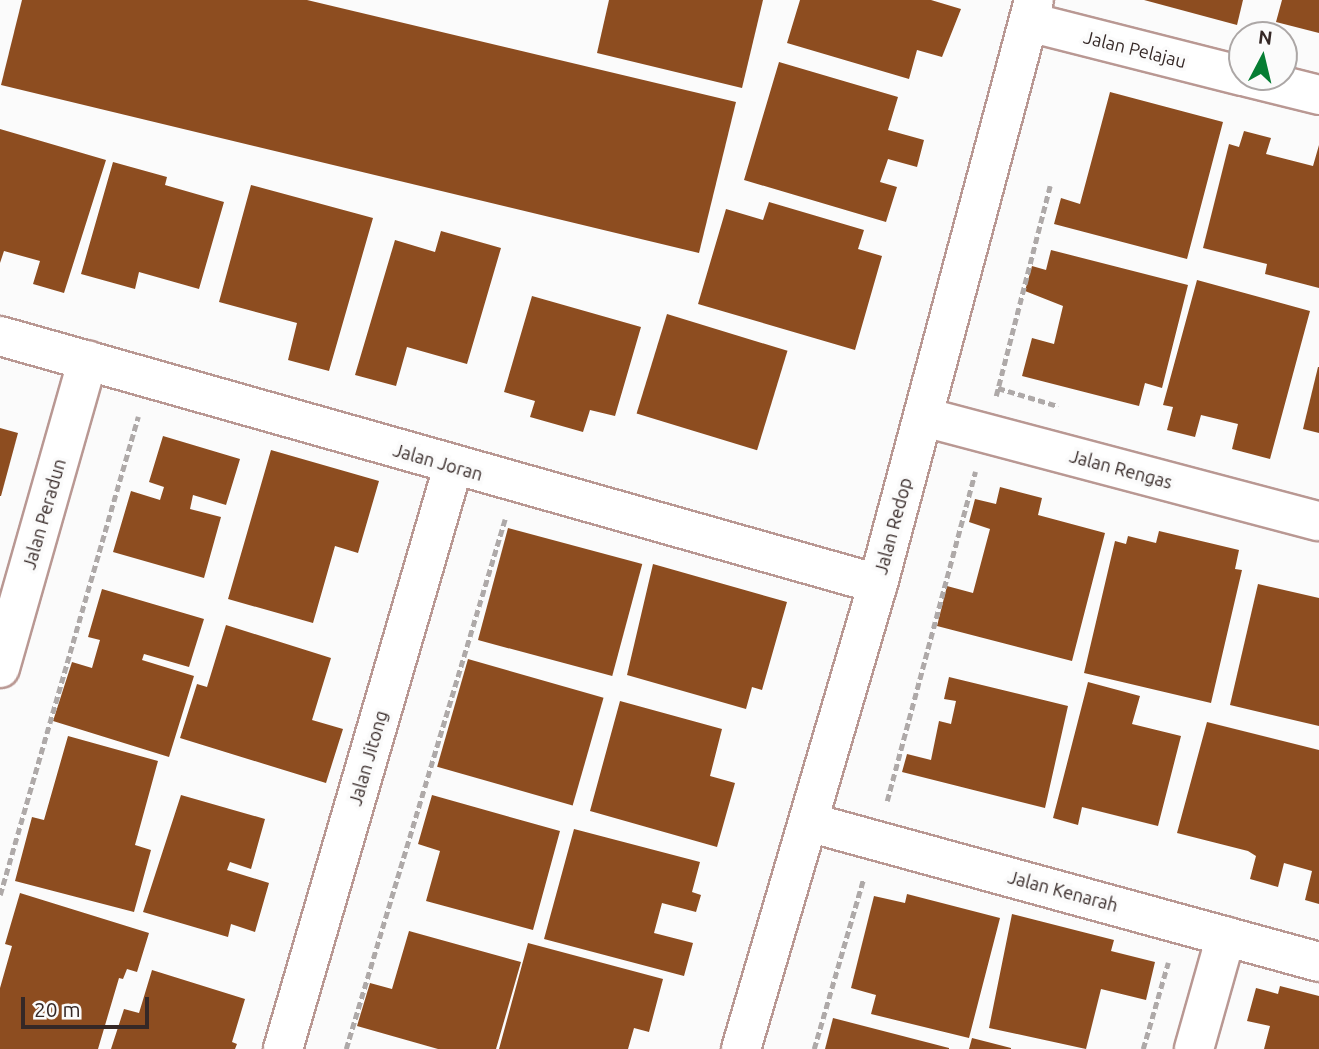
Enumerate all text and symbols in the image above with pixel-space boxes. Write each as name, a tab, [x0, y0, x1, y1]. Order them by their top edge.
north arrow	[1228, 21, 1298, 91]
text: N	[1257, 25, 1274, 49]
street label: Jalan Pelajau	[1082, 26, 1188, 72]
street label: Jalan Joran	[391, 439, 485, 485]
street label: Jalan Rengas	[1067, 445, 1175, 493]
street label: Jalan Peradun	[18, 456, 70, 572]
street label: Jalan Redop	[870, 475, 916, 577]
street label: Jalan Jitong	[344, 708, 392, 808]
street label: Jalan Kenarah	[1006, 866, 1120, 916]
scale bar	[24, 982, 152, 1026]
text: 20 m	[34, 997, 81, 1021]

